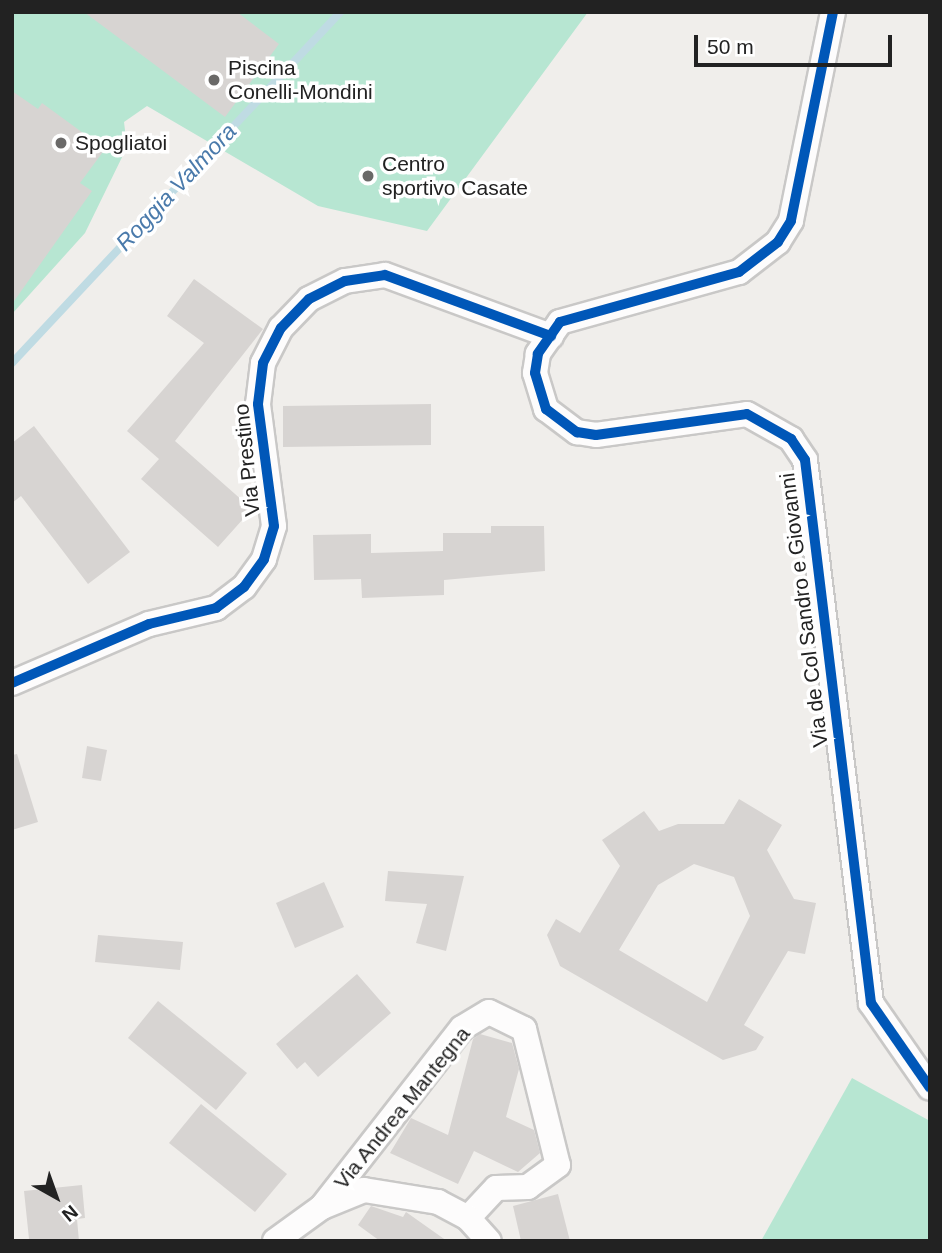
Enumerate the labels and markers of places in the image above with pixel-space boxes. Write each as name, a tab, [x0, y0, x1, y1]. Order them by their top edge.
place label: Piscina Conelli-Mondini	[228, 55, 373, 105]
marker: Piscina Conelli-Mondini	[206, 72, 222, 88]
place label: Spogliatoi	[75, 130, 167, 156]
marker: Spogliatoi	[53, 135, 69, 151]
place label: Centro sportivo Casate	[382, 151, 528, 201]
marker: Centro sportivo Casate	[360, 168, 376, 184]

